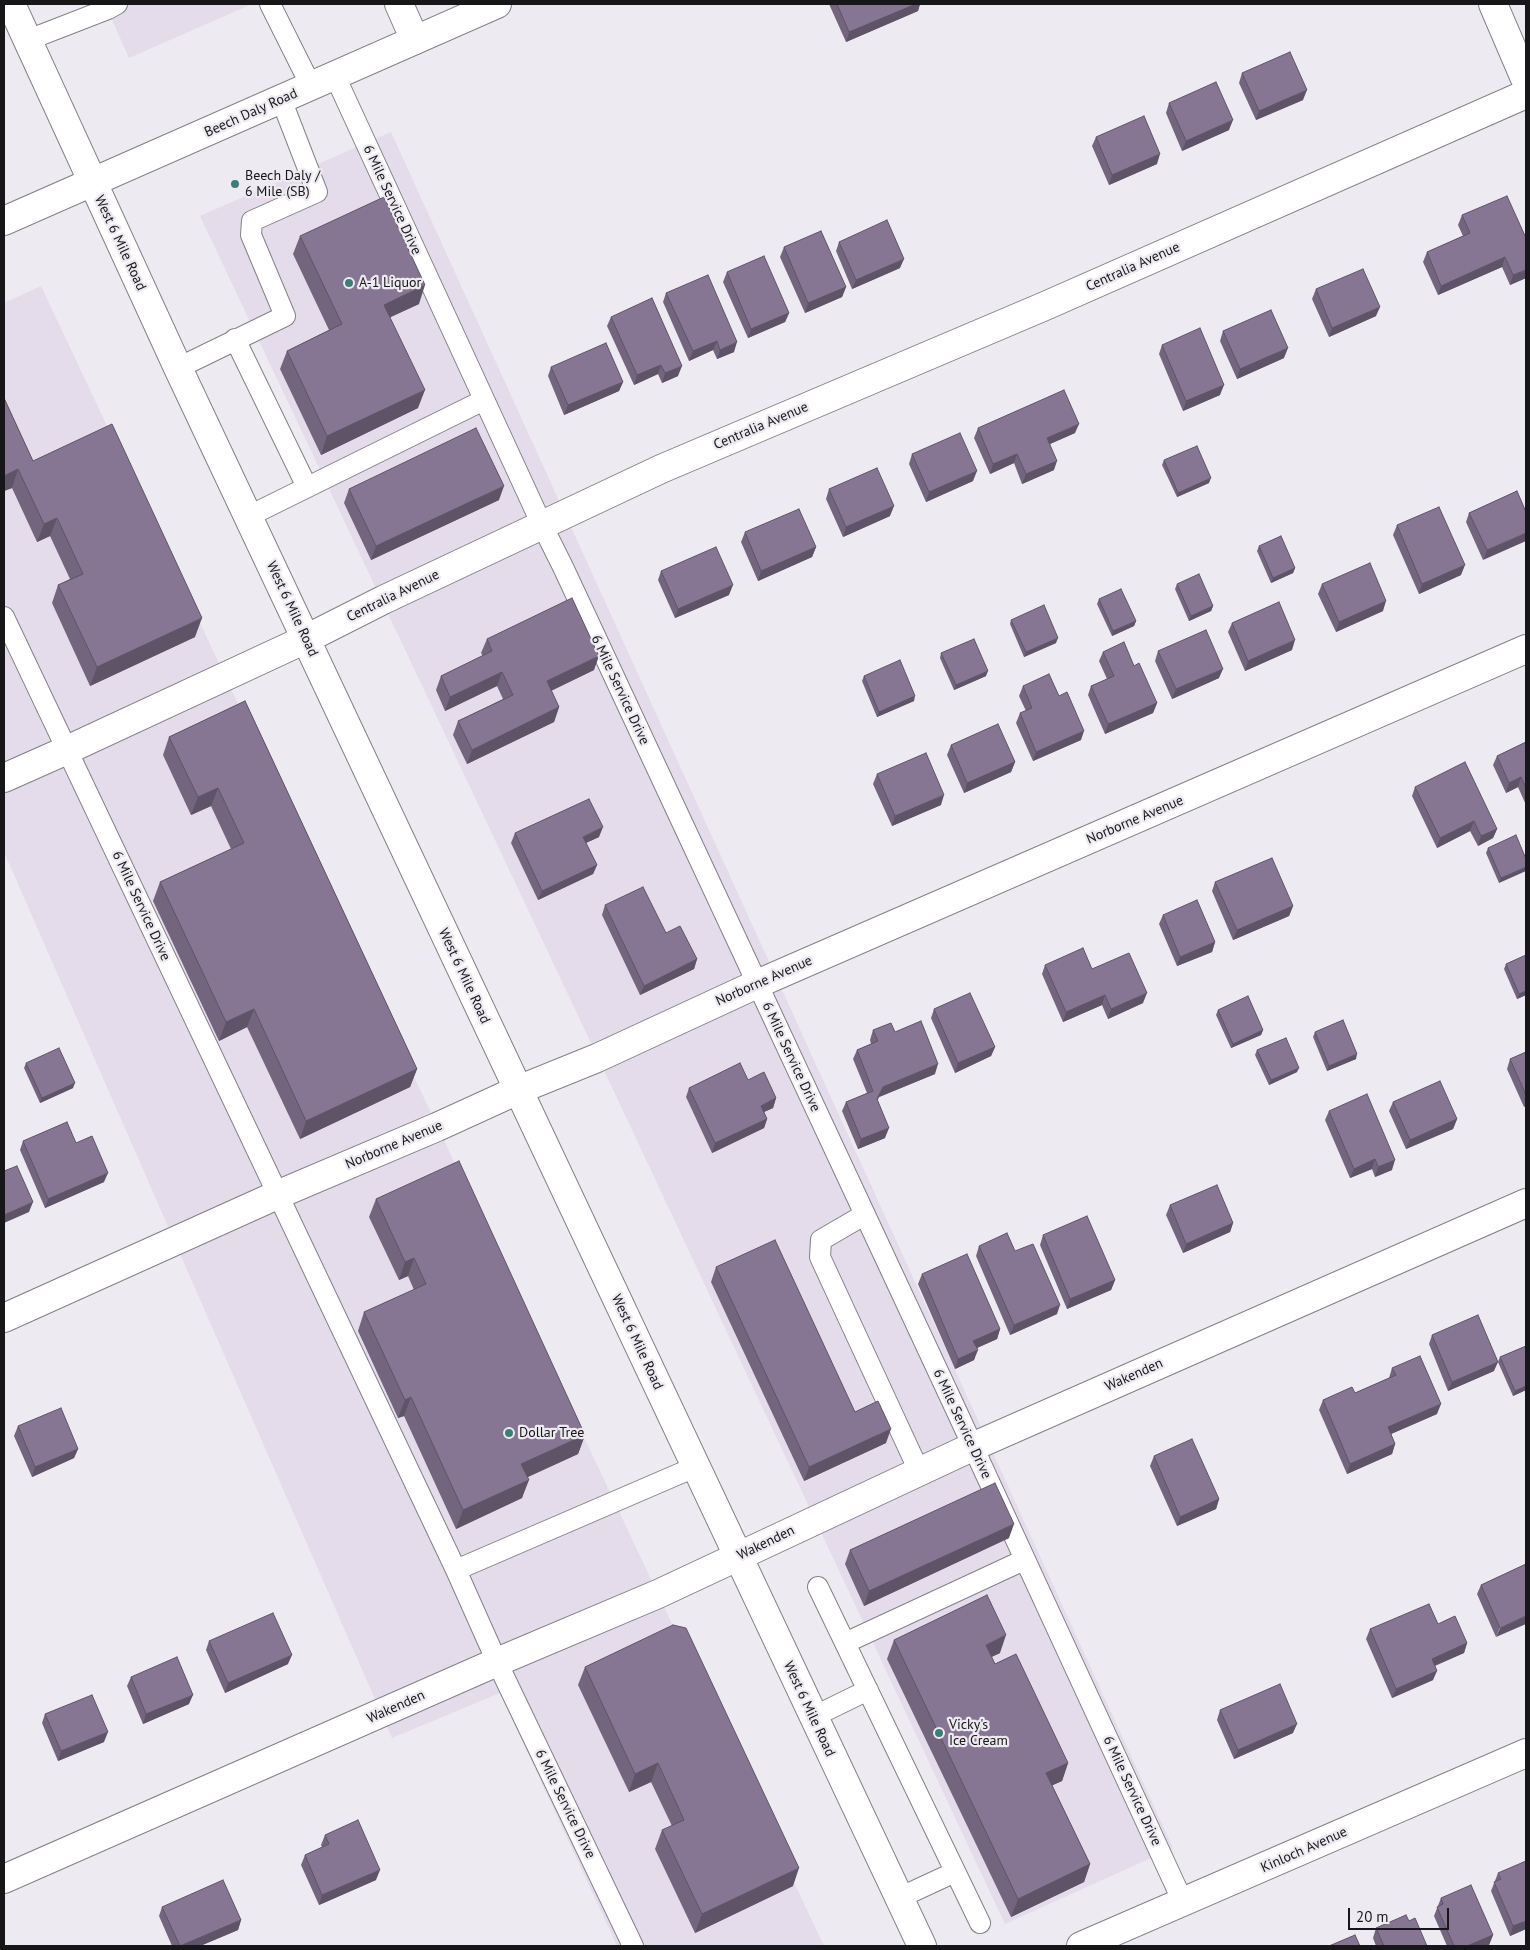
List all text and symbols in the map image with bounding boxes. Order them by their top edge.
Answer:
street label: Beech Daly Road [202,85,300,141]
street label: 6 Mile Service Drive [359,142,425,258]
place label: Beech Daly / 6 Mile (SB) [245,168,320,200]
marker: Beech Daly / 6 Mile (SB) [229,178,241,190]
street label: West 6 Mile Road [91,193,149,293]
street label: Centralia Avenue [1083,239,1183,295]
place label: A-1 Liquor [359,275,421,291]
marker: A-1 Liquor [343,277,355,289]
street label: Centralia Avenue [711,399,811,453]
street label: West 6 Mile Road [263,559,321,659]
street label: Centralia Avenue [344,566,442,626]
street label: 6 Mile Service Drive [587,632,653,748]
street label: Norborne Avenue [1084,792,1186,848]
street label: 6 Mile Service Drive [108,848,174,964]
street label: West 6 Mile Road [435,926,493,1026]
street label: Norborne Avenue [713,952,815,1010]
street label: 6 Mile Service Drive [758,999,824,1115]
street label: Norborne Avenue [343,1117,445,1173]
street label: West 6 Mile Road [608,1292,666,1392]
street label: Wakenden [1102,1355,1166,1395]
street label: 6 Mile Service Drive [929,1366,995,1482]
place label: Dollar Tree [519,1425,584,1441]
marker: Dollar Tree [503,1427,515,1439]
street label: Wakenden [735,1522,797,1564]
street label: West 6 Mile Road [780,1659,838,1759]
street label: Wakenden [364,1687,428,1727]
place label: Vicky's Ice Cream [949,1717,1008,1750]
marker: Vicky's Ice Cream [933,1727,945,1739]
street label: 6 Mile Service Drive [1099,1733,1165,1849]
street label: 6 Mile Service Drive [531,1747,599,1861]
street label: Kinloch Avenue [1258,1823,1350,1877]
scale bar [1350,1898,1451,1930]
text: 20 m [1356,1907,1389,1926]

